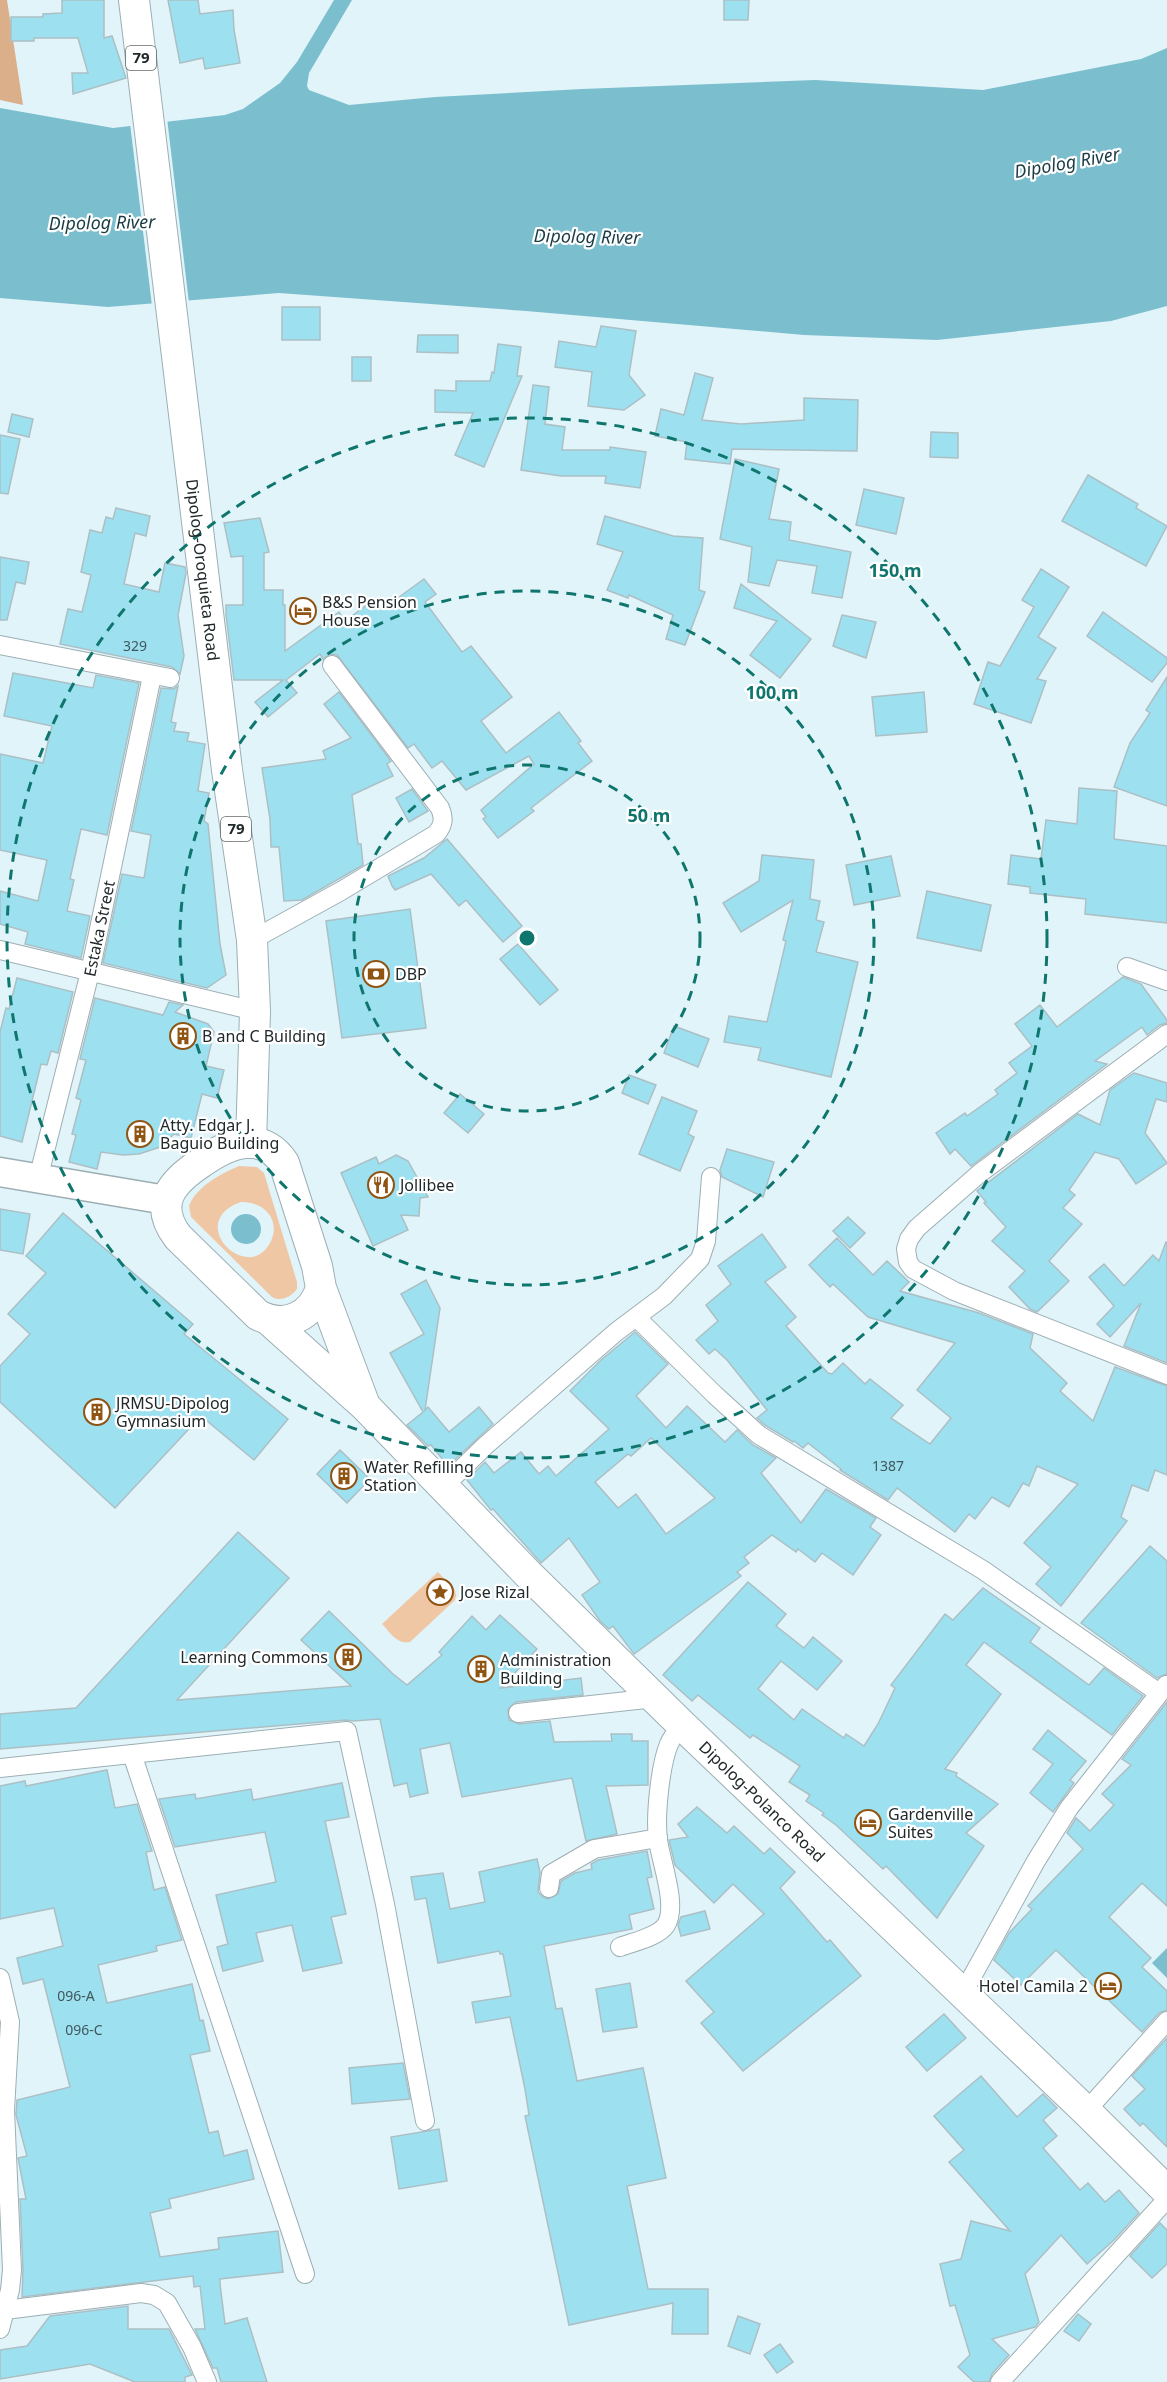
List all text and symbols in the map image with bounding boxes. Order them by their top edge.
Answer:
road number: 79 [126,46,156,70]
water label: Dipolog River [1012,141,1122,183]
water label: Dipolog River [48,209,156,235]
water label: Dipolog River [534,223,641,249]
street label: Dipolog-Oroquieta Road [181,478,225,662]
text: 150 m [868,558,922,582]
place label: B&S Pension House [322,591,417,631]
hotel icon: B&S Pension House [288,596,318,626]
house number: 329 [123,636,147,655]
text: 100 m [745,680,799,704]
text: 50 m [628,803,670,827]
road number: 79 [221,817,251,841]
street label: Estaka Street [78,878,120,978]
centre of rings [517,928,537,948]
bank icon: DBP [361,959,391,989]
place label: DBP [395,963,427,985]
building icon: B and C Building [168,1021,198,1051]
place label: B and C Building [202,1025,326,1047]
place label: Atty. Edgar J. Baguio Building [160,1114,279,1154]
building icon: Atty. Edgar J. Baguio Building [125,1119,155,1149]
restaurant icon: Jollibee [366,1170,396,1200]
place label: Jollibee [398,1174,454,1196]
place label: JRMSU-Dipolog Gymnasium [114,1392,229,1432]
building icon: JRMSU-Dipolog Gymnasium [82,1397,112,1427]
place label: Water Refilling Station [364,1456,474,1496]
house number: 1387 [872,1456,904,1475]
building icon: Water Refilling Station [329,1461,359,1491]
place icon: Jose Rizal [425,1577,455,1607]
place label: Jose Rizal [458,1581,530,1603]
building icon: Learning Commons [333,1642,363,1672]
place label: Learning Commons [180,1646,328,1668]
place label: Administration Building [500,1649,611,1689]
building icon: Administration Building [466,1654,496,1684]
street label: Dipolog-Polanco Road [694,1736,830,1867]
place label: Gardenville Suites [888,1803,973,1843]
hotel icon: Gardenville Suites [853,1808,883,1838]
hotel icon: Hotel Camila 2 [1093,1971,1123,2001]
place label: Hotel Camila 2 [979,1975,1088,1997]
house number: 096-A [57,1986,95,2005]
house number: 096-C [65,2020,103,2039]

